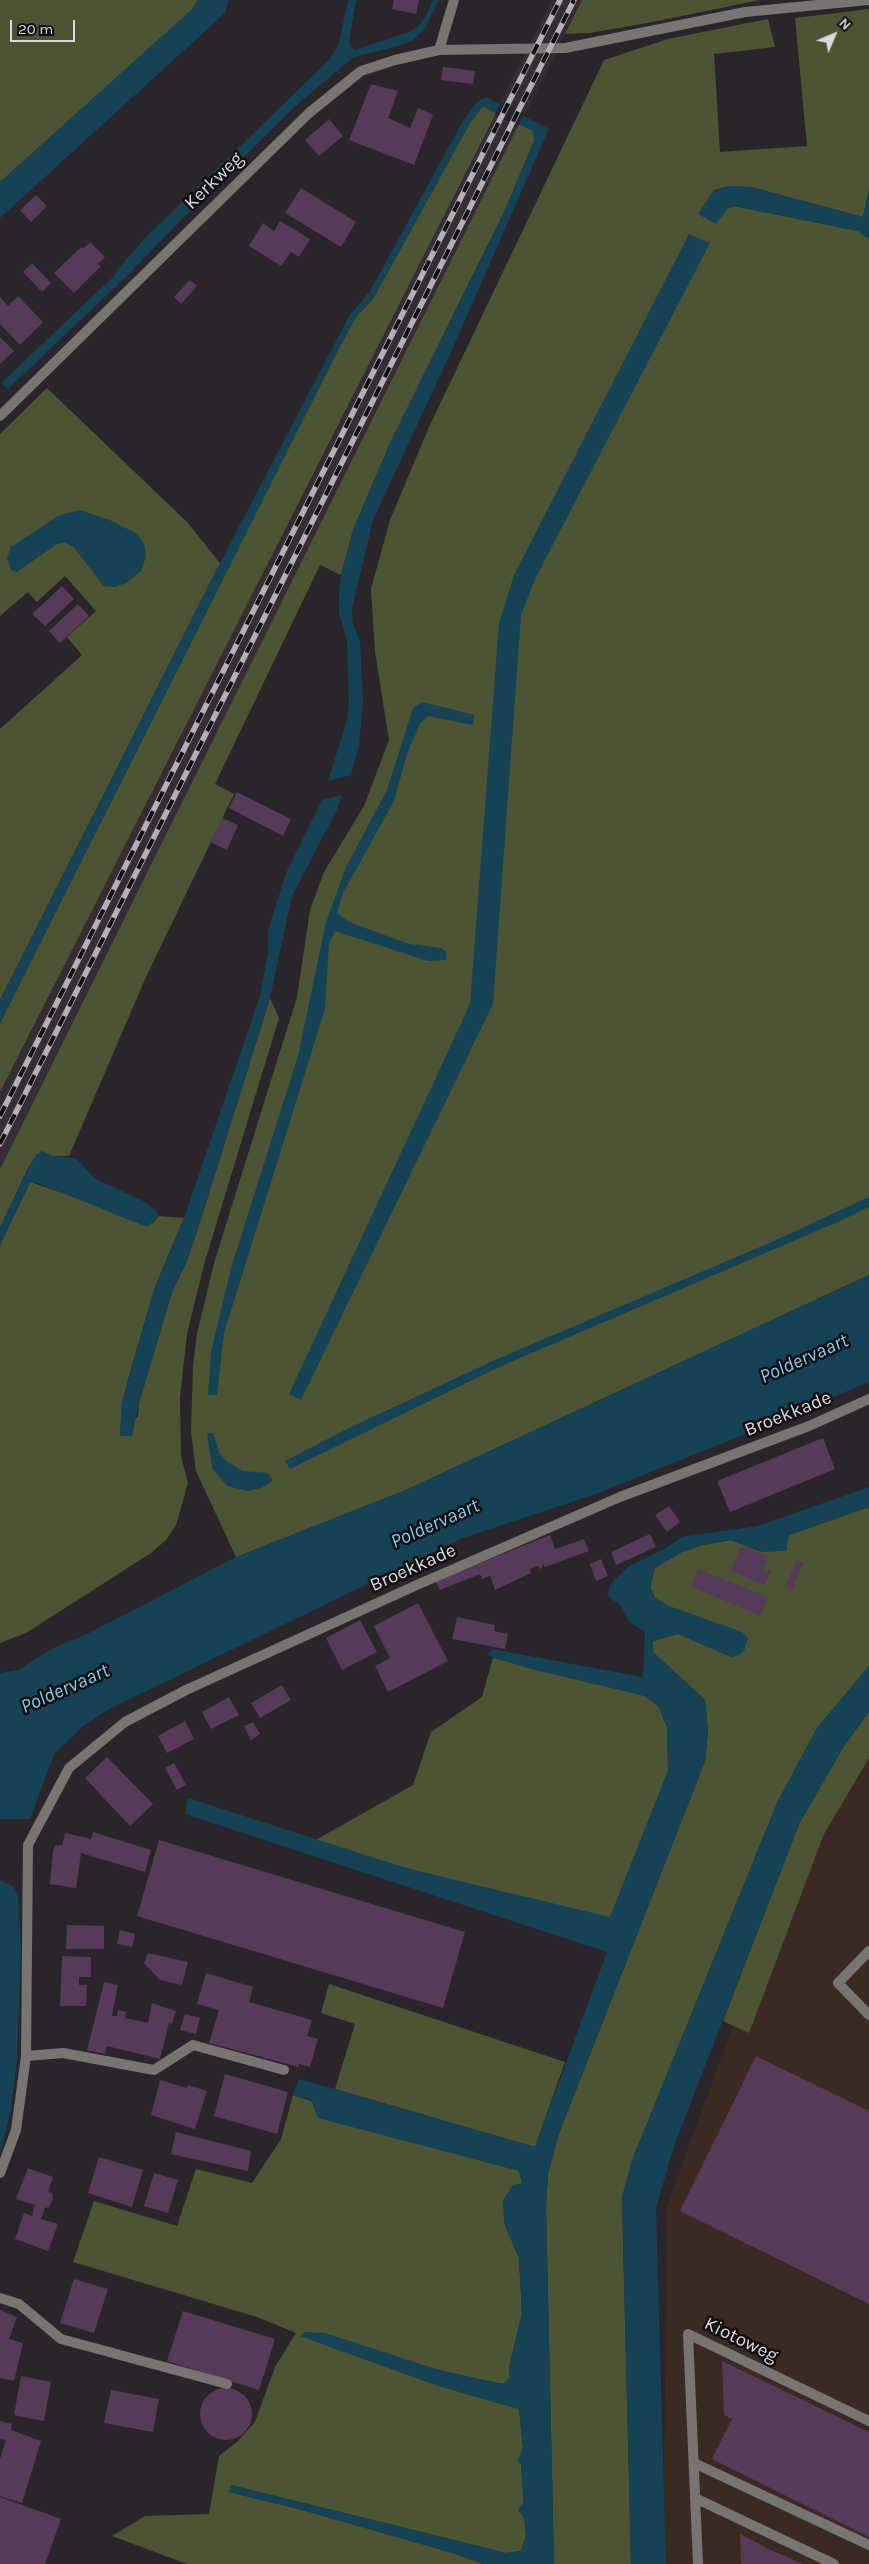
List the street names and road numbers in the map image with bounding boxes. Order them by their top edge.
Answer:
street label: Kerkweg [180,147,248,215]
street label: Broekkade [741,1386,835,1442]
street label: Broekkade [366,1539,460,1597]
street label: Kiotoweg [700,2312,782,2368]

